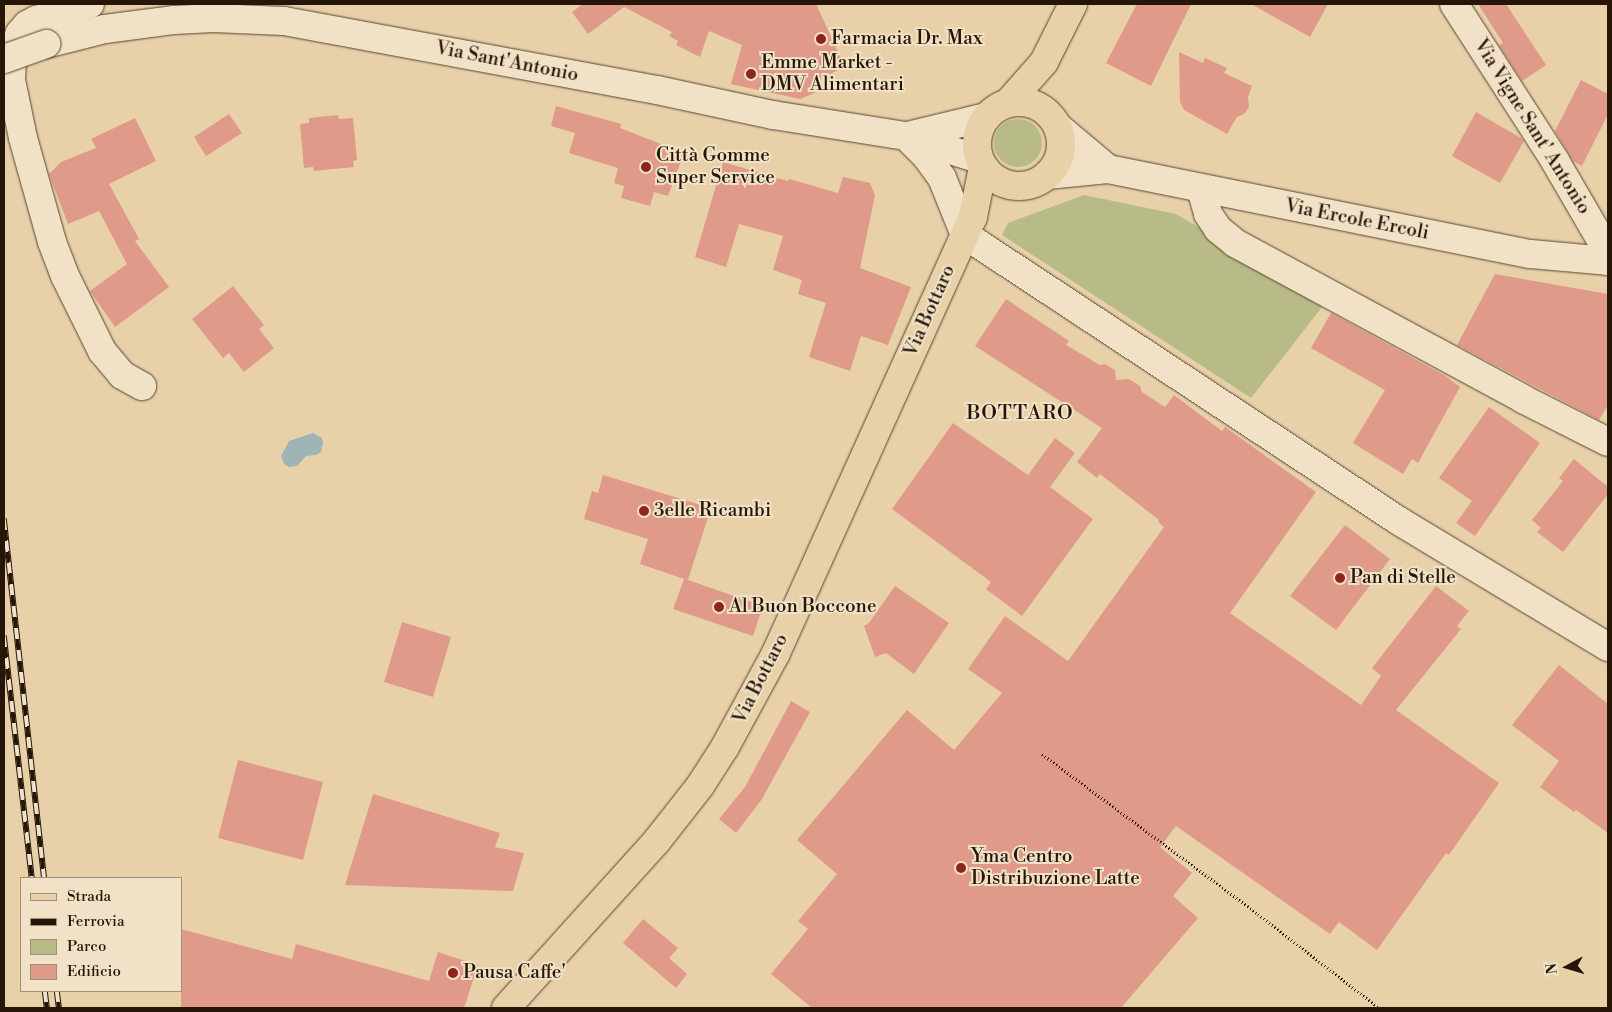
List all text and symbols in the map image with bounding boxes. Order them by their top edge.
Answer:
place label: Farmacia Dr. Max [831,28,983,50]
marker: Farmacia Dr. Max [815,33,827,45]
street label: Via Vigne Sant' Antonio [1469,35,1595,219]
street label: Via Sant'Antonio [434,37,580,87]
place label: Emme Market - DMV Alimentari [761,52,904,96]
marker: Emme Market - DMV Alimentari [745,68,757,80]
place label: Città Gomme Super Service [656,145,775,189]
marker: Città Gomme Super Service [640,161,652,173]
street label: Via Ercole Ercoli [1283,195,1431,245]
street label: Via Bottaro [900,262,960,360]
district label: BOTTARO [966,401,1074,425]
place label: 3elle Ricambi [654,500,771,522]
marker: 3elle Ricambi [638,505,650,517]
place label: Pan di Stelle [1350,567,1456,589]
marker: Pan di Stelle [1334,572,1346,584]
place label: Al Buon Boccone [729,596,876,618]
marker: Al Buon Boccone [713,601,725,613]
street label: Via Bottaro [729,630,793,728]
place label: Yma Centro Distribuzione Latte [971,846,1140,890]
marker: Yma Centro Distribuzione Latte [955,862,967,874]
legend [20,877,182,992]
text: Strada [67,887,111,906]
text: Ferrovia [67,912,125,931]
text: Parco [67,937,106,956]
north arrow [1542,942,1592,992]
text: Edificio [67,962,121,981]
place label: Pausa Caffe' [463,962,566,984]
text: N [1543,962,1562,975]
marker: Pausa Caffe' [447,967,459,979]

